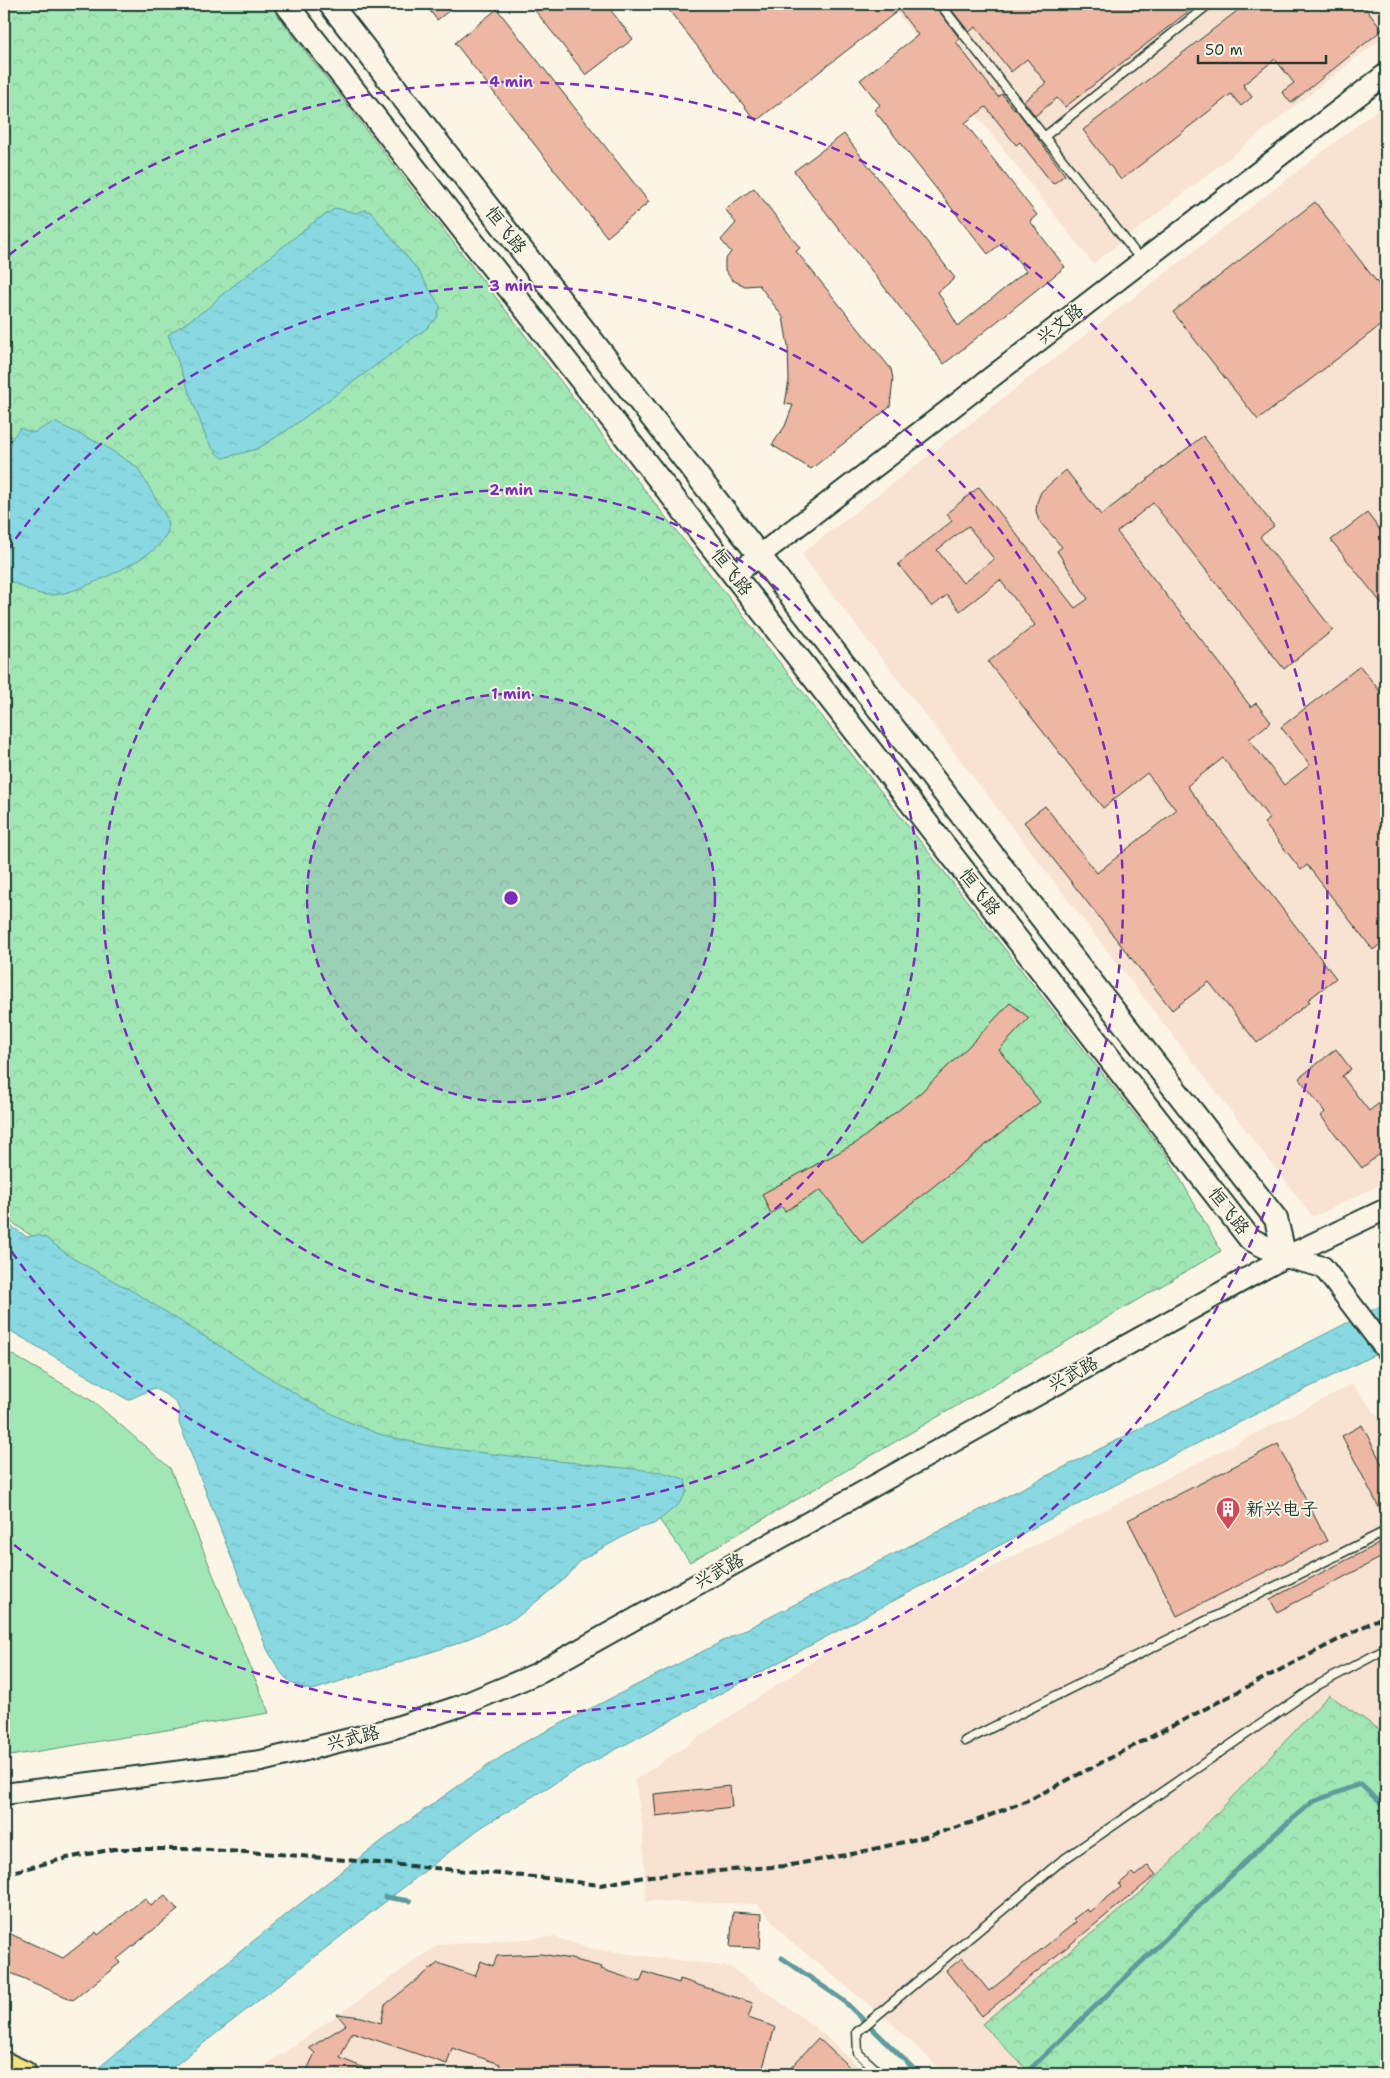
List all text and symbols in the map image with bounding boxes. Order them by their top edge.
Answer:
scale bar [1198,32,1325,64]
text: 50 m [1205,40,1243,60]
text: 4 min [489,72,533,92]
street label: 恒飞路 [480,201,532,259]
text: 3 min [489,276,533,296]
street label: 兴文路 [1031,298,1089,350]
text: 2 min [489,480,533,500]
street label: 恒飞路 [706,543,758,601]
text: 1 min [491,684,531,704]
street label: 恒飞路 [954,863,1006,921]
centre of rings [502,889,520,907]
street label: 恒飞路 [1203,1182,1255,1240]
street label: 兴武路 [1044,1350,1102,1398]
building icon: 新兴电子 [1215,1496,1241,1530]
place label: 新兴电子 [1246,1497,1318,1521]
street label: 兴武路 [690,1547,748,1595]
street label: 兴武路 [324,1720,382,1756]

